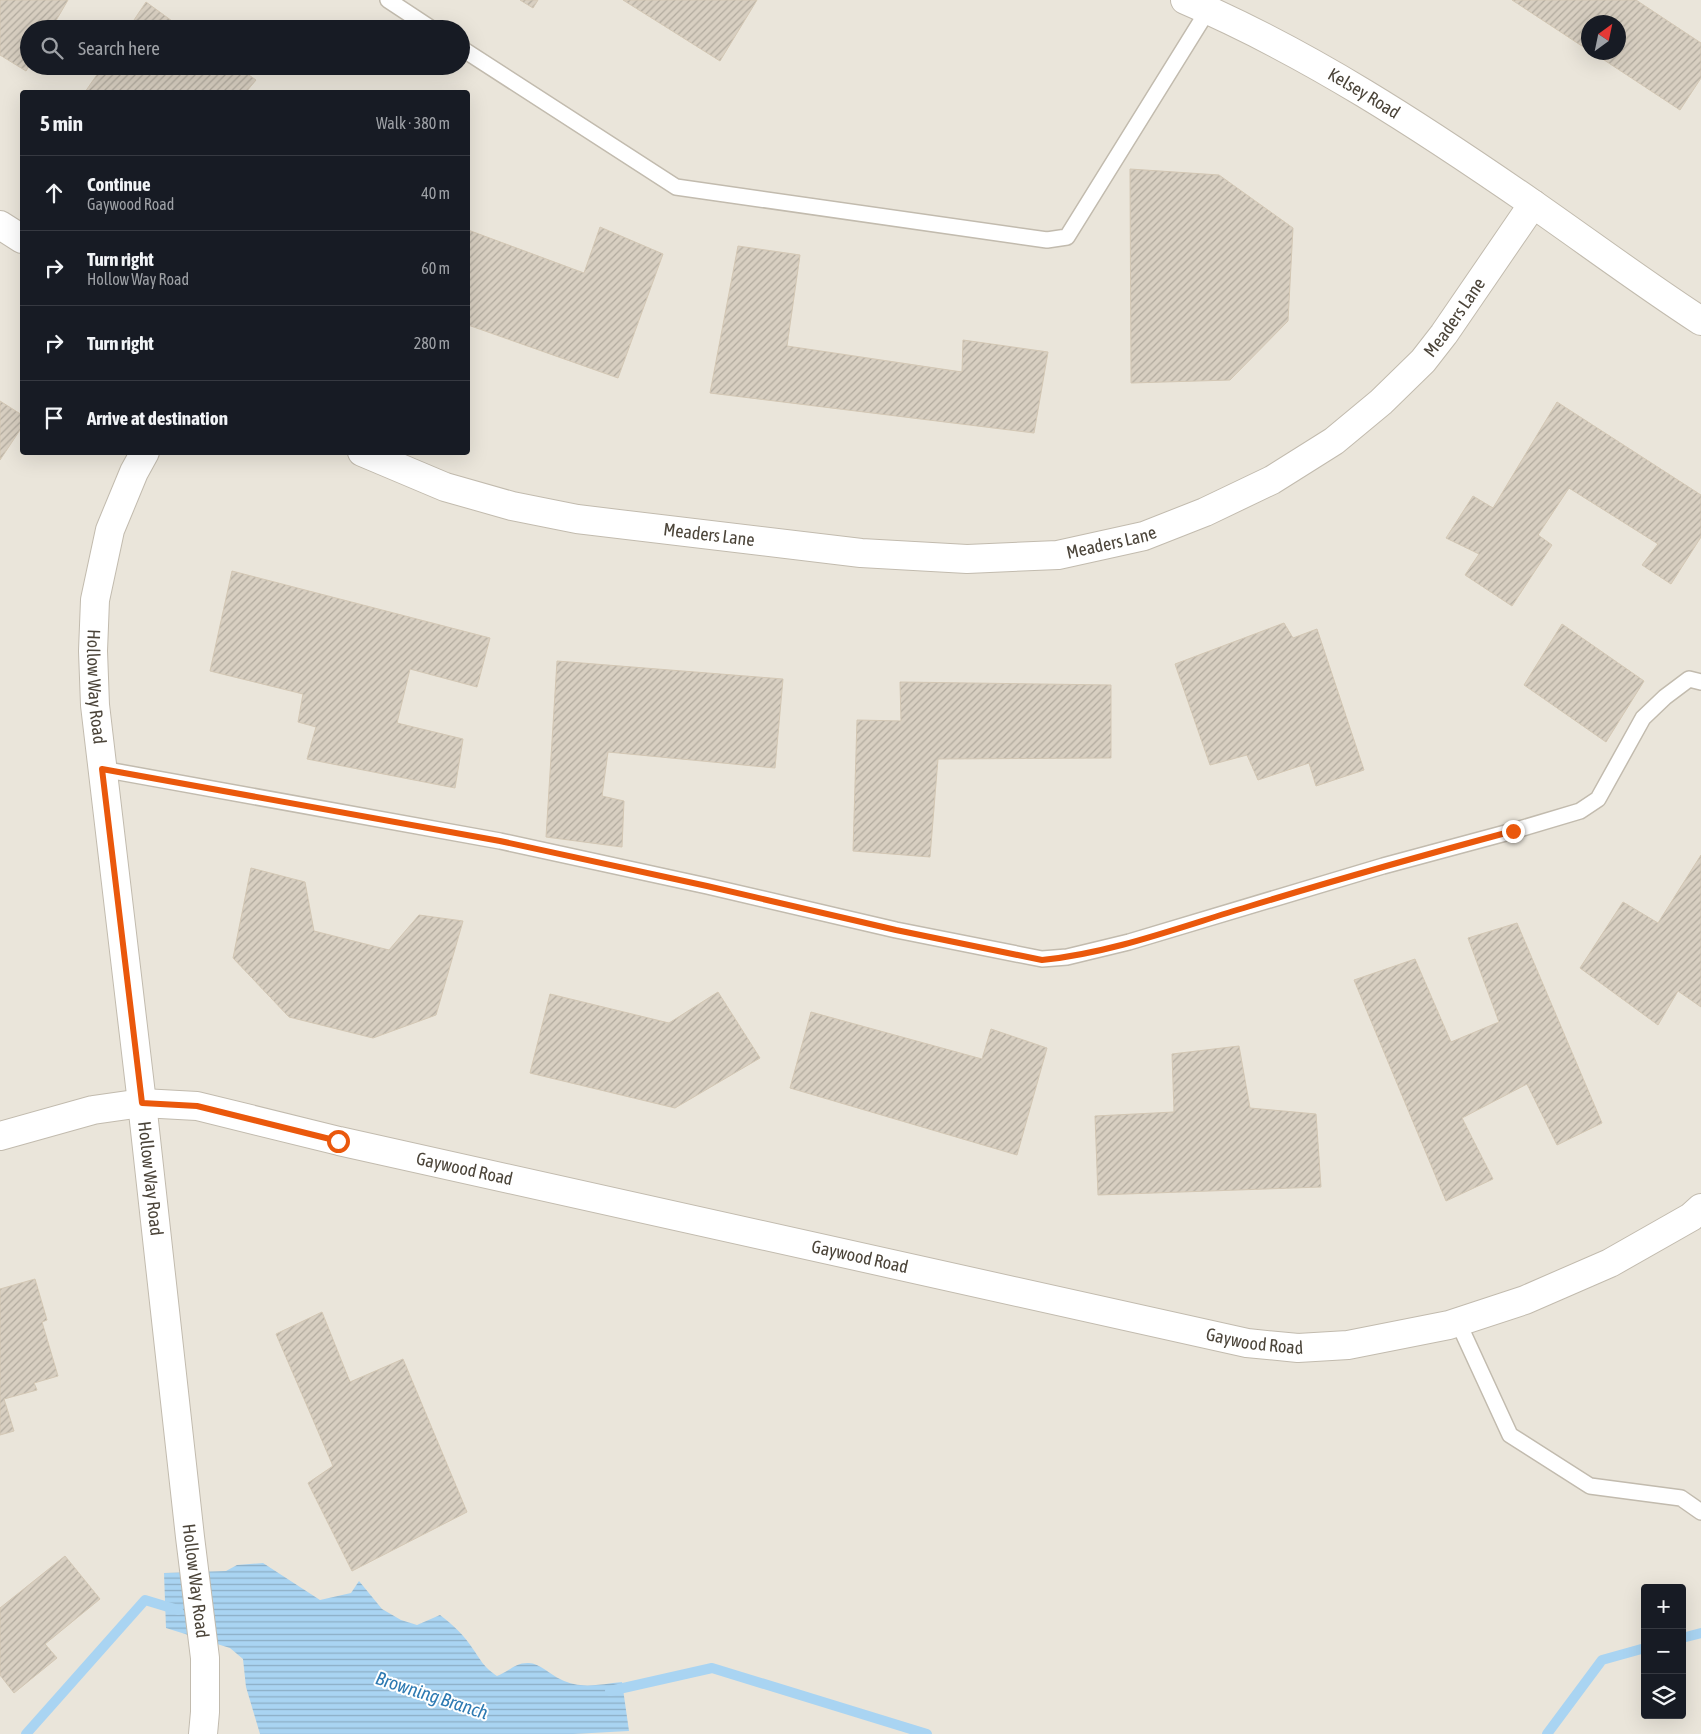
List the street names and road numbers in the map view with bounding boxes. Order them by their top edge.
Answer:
street label: Kelsey Road [1325,63,1404,123]
street label: Meaders Lane [1419,274,1489,361]
street label: Meaders Lane [662,518,756,550]
street label: Meaders Lane [1064,521,1159,563]
street label: Hollow Way Road [83,629,111,745]
street label: Hollow Way Road [134,1120,168,1237]
street label: Gaywood Road [414,1148,515,1189]
street label: Gaywood Road [810,1235,910,1277]
street label: Gaywood Road [1204,1323,1304,1358]
street label: Hollow Way Road [179,1523,213,1639]

